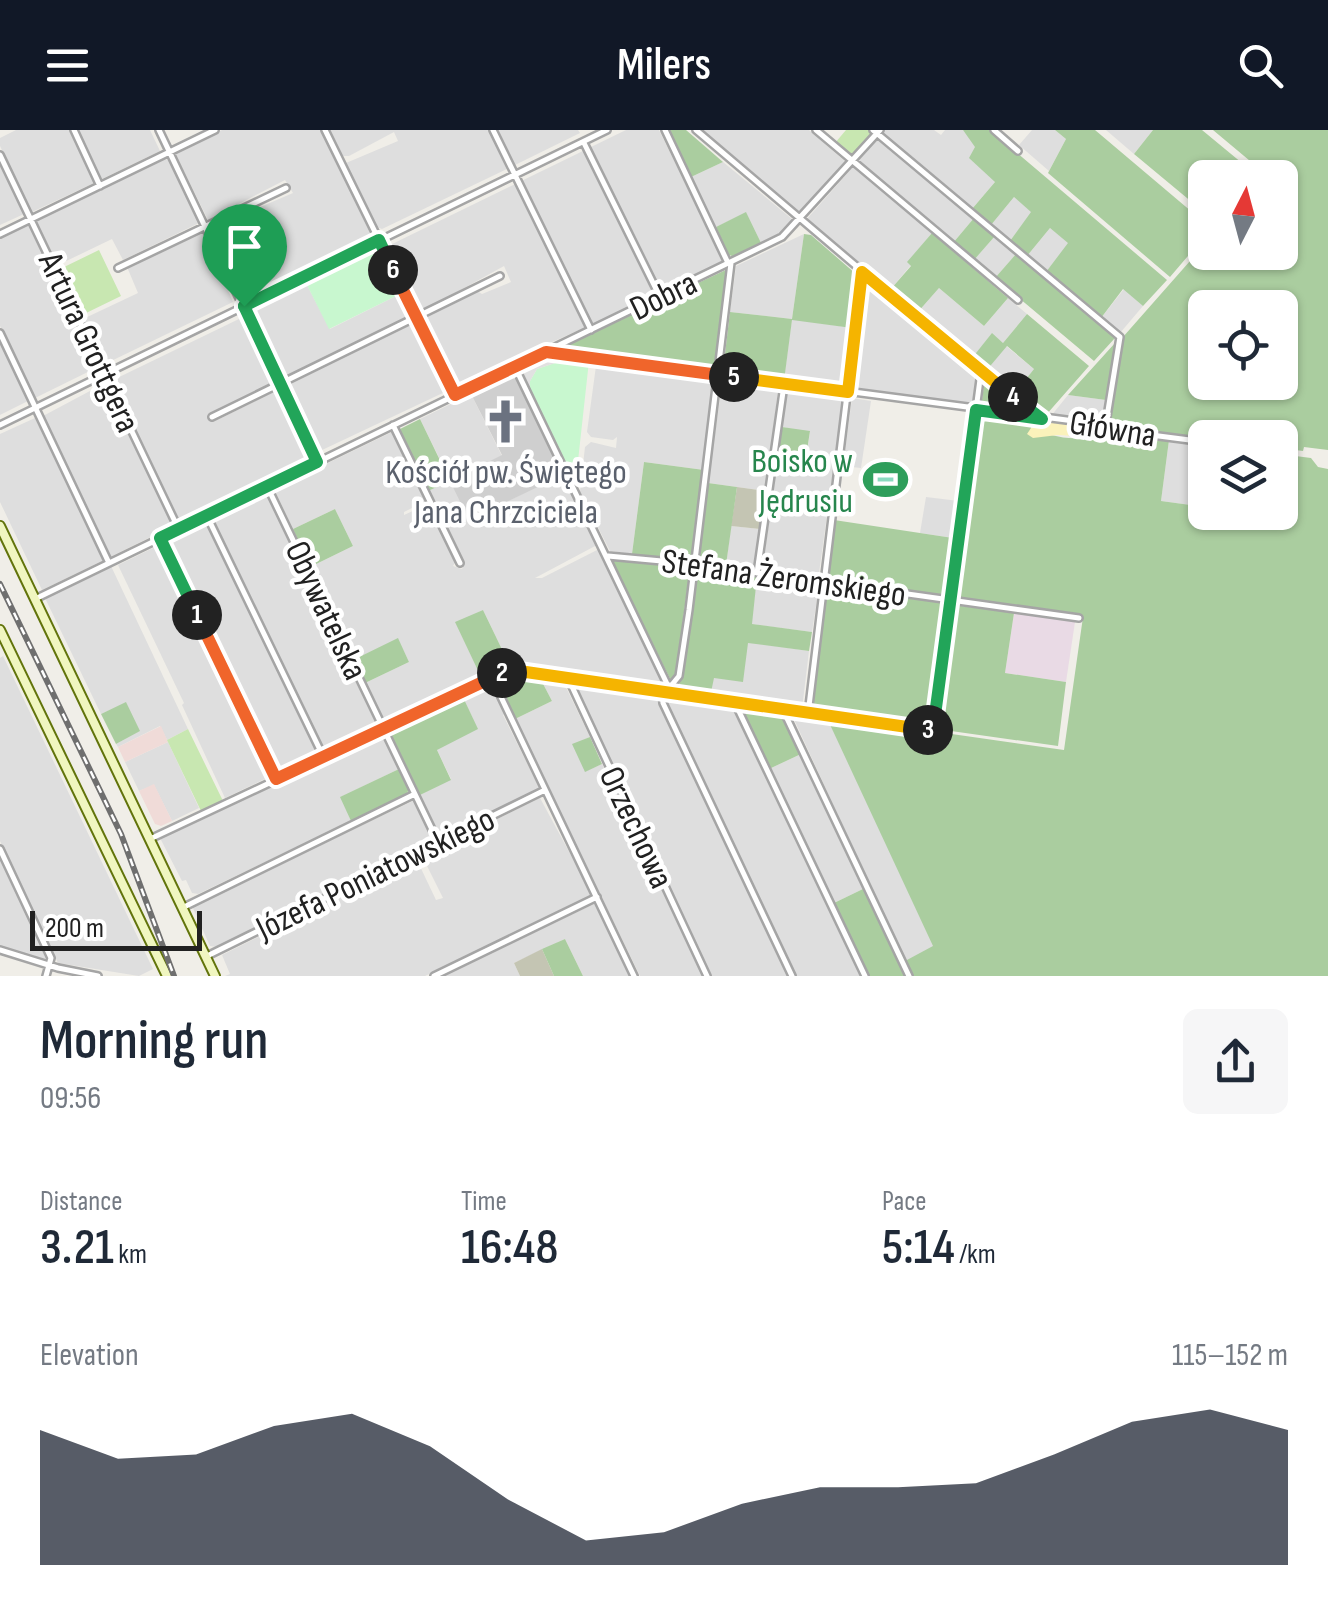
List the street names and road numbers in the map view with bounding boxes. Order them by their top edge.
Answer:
street label: Artura Grottgera [28,245,149,439]
street label: Dobra [623,262,704,331]
street label: Główna [1067,401,1159,457]
street label: Obywatelska [275,534,376,687]
street label: Stefana Żeromskiego [659,540,909,617]
street label: Orzechowa [589,760,682,895]
street label: Józefa Poniatowskiego [249,798,502,951]

